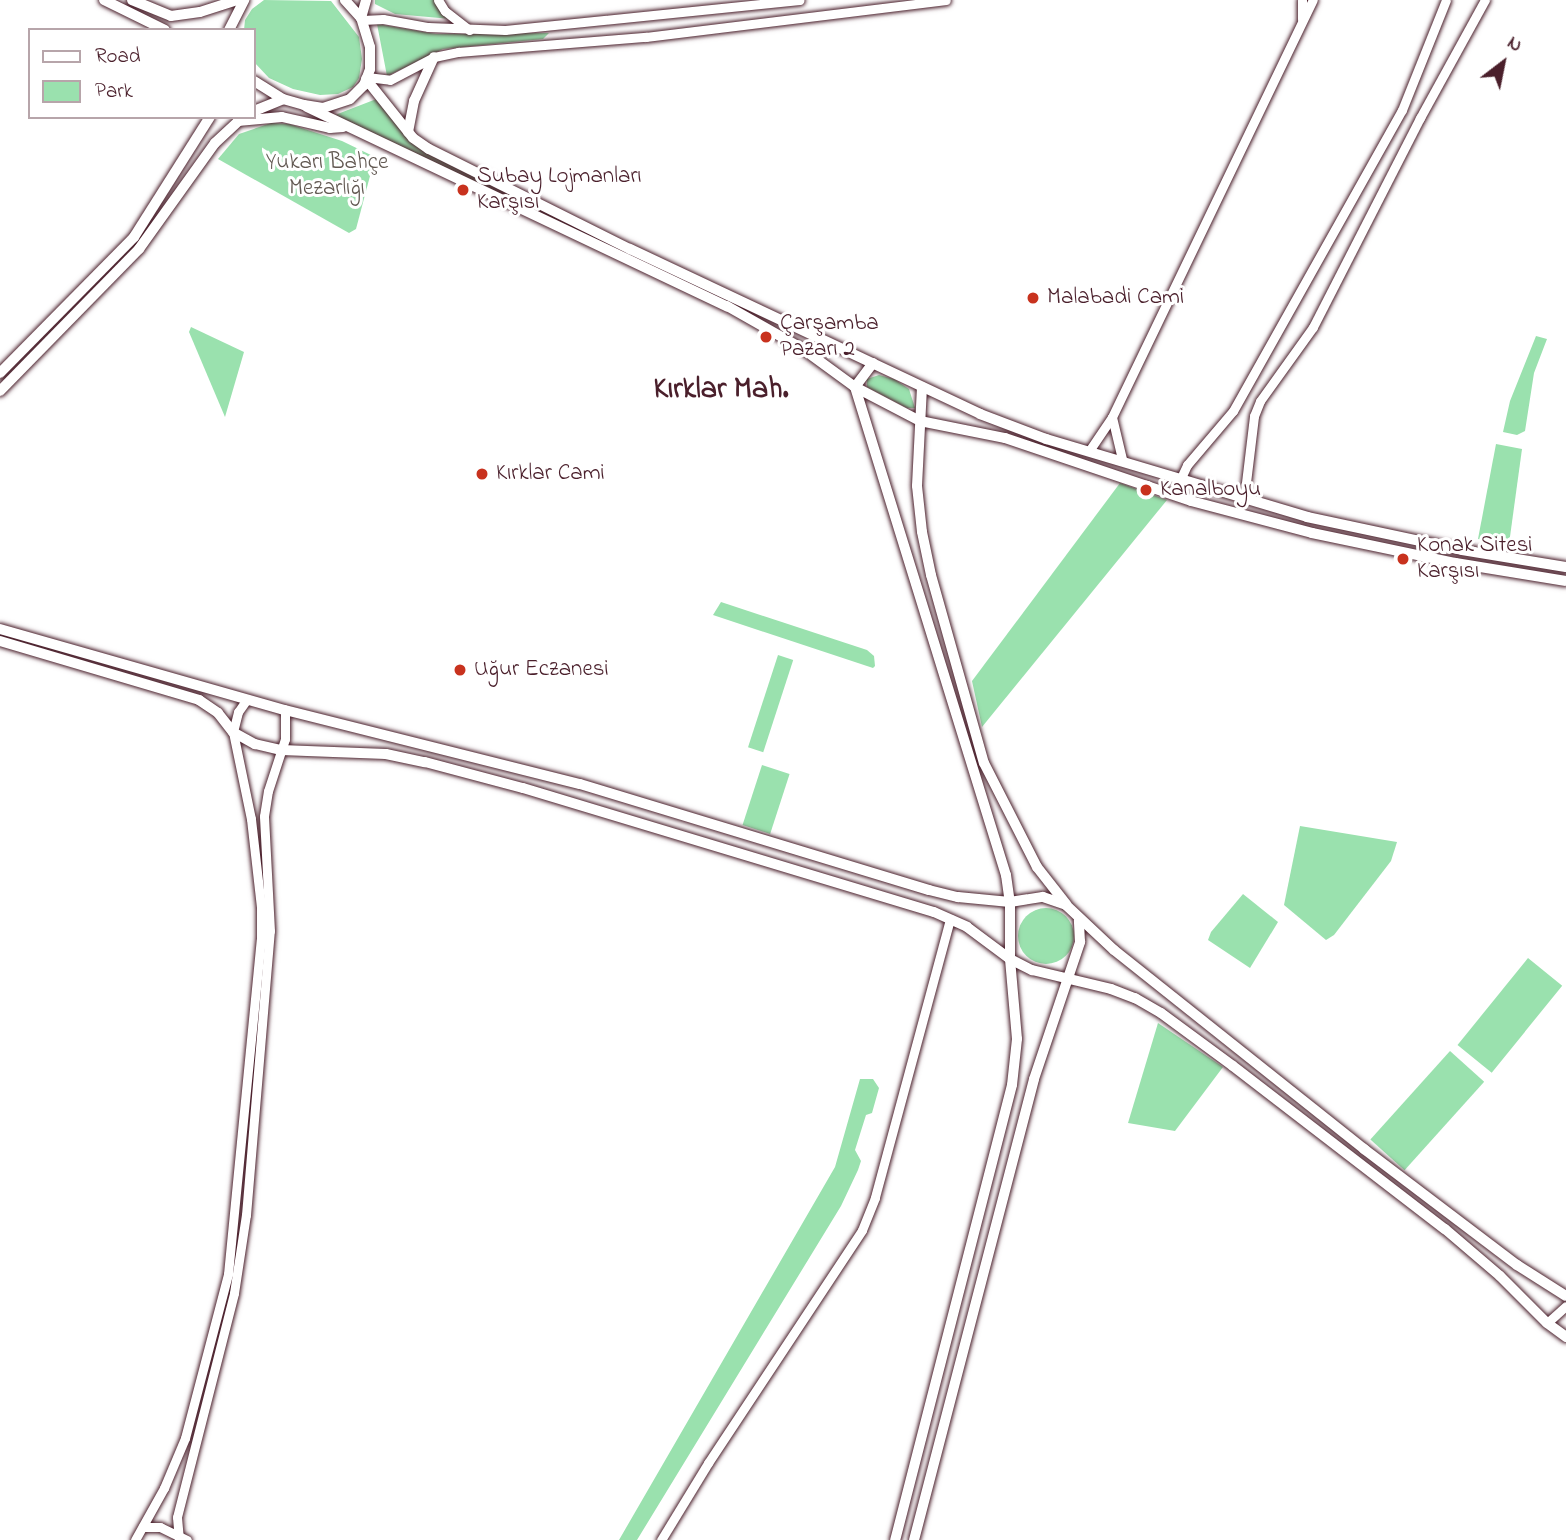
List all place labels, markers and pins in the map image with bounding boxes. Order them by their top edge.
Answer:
place label: Subay Lojmanları Karşısı [477,163,642,217]
marker: Subay Lojmanları Karşısı [455,182,471,198]
place label: Malabadi Cami [1047,284,1184,312]
marker: Malabadi Cami [1025,290,1041,306]
place label: Çarşamba Pazarı 2 [780,310,879,364]
marker: Çarşamba Pazarı 2 [758,329,774,345]
place label: Kırklar Cami [496,460,605,488]
marker: Kırklar Cami [474,466,490,482]
place label: Kanalboyu [1160,476,1261,504]
marker: Kanalboyu [1138,482,1154,498]
place label: Konak Sitesi Karşısı [1417,532,1532,586]
marker: Konak Sitesi Karşısı [1395,551,1411,567]
place label: Uğur Eczanesi [474,656,609,684]
marker: Uğur Eczanesi [452,662,468,678]

